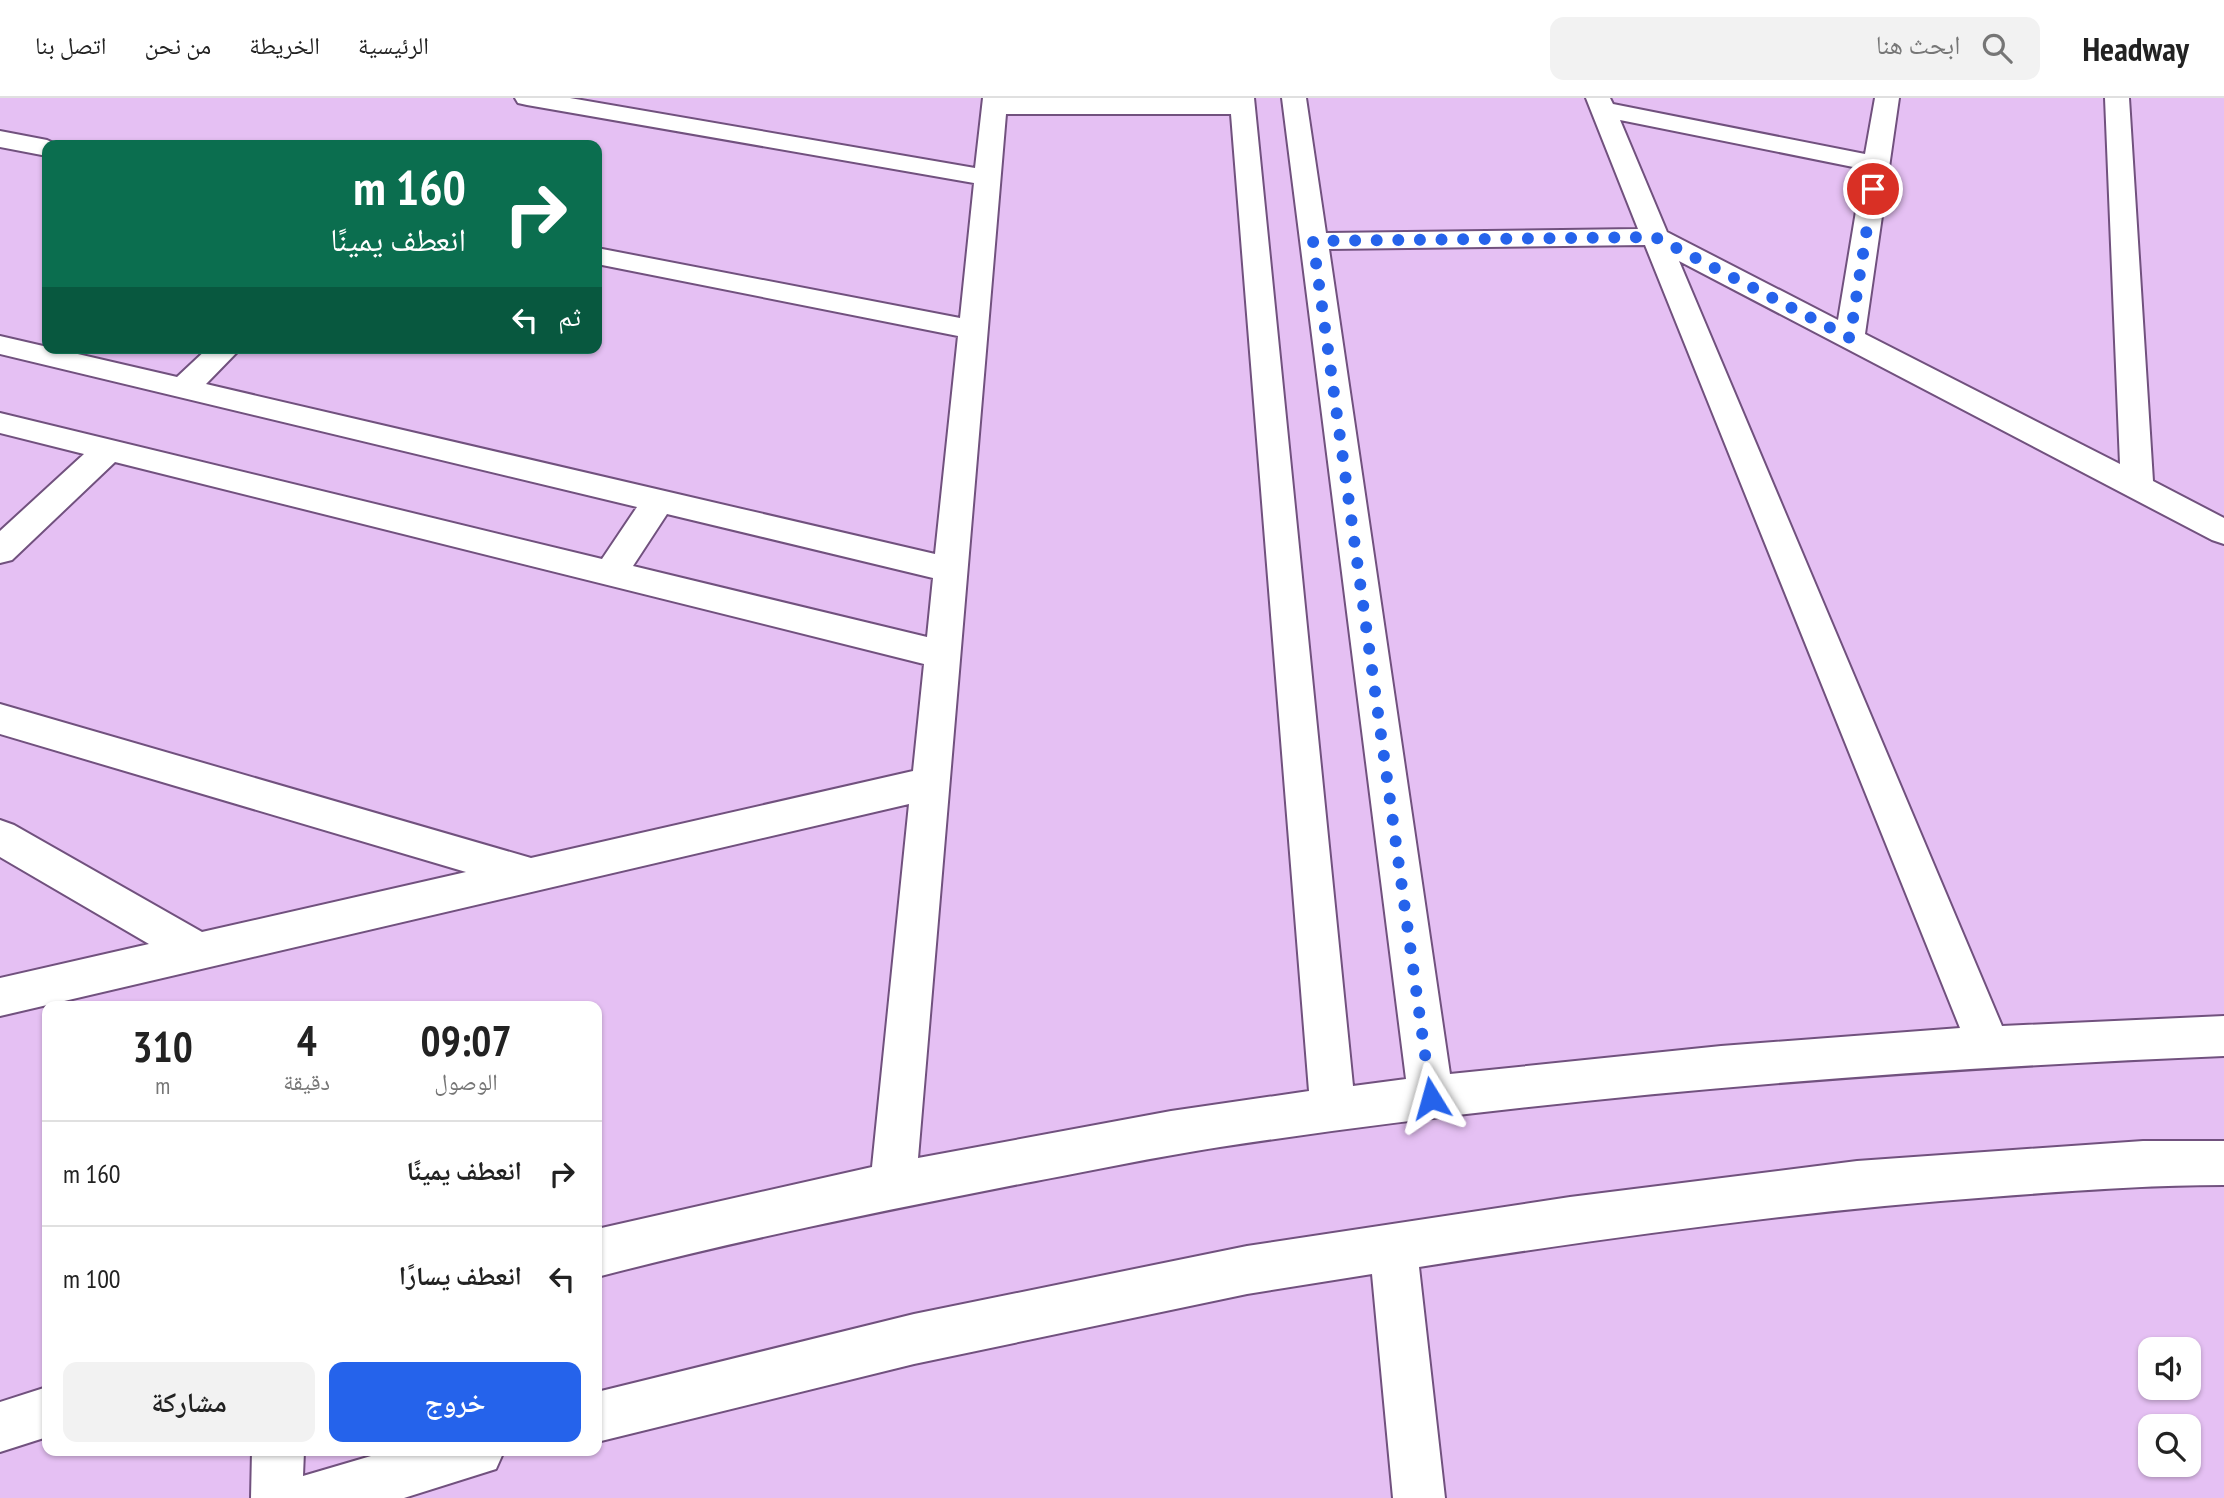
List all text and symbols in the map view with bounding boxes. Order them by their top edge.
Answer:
search box [1550,17,2040,80]
text: Headway [2082,27,2189,70]
text: ابحث هنا [1876,28,1960,61]
icon: search [1978,29,2016,67]
text: اتصل بنا [35,30,107,61]
text: من نحن [145,30,211,61]
text: الخريطة [249,30,320,61]
text: الرئيسية [358,30,429,61]
text: 160 m [353,155,466,219]
pin [1843,159,1903,219]
icon: right [490,168,581,259]
icon: arrive [1854,170,1892,208]
text: انعطف يمينًا [330,218,466,260]
text: ثم [558,300,581,333]
icon: left [506,301,544,339]
text: 4 [297,1013,317,1068]
text: 09:07 [421,1013,511,1068]
text: 310 [133,1019,193,1074]
position arrow [1394,1061,1468,1135]
text: دقيقة [283,1067,330,1096]
text: الوصول [434,1067,498,1096]
text: m [155,1071,170,1100]
text: انعطف يمينًا [406,1154,522,1187]
icon: right [543,1155,581,1193]
text: 160 m [63,1157,121,1190]
text: انعطف يسارًا [399,1259,522,1292]
icon: left [543,1260,581,1298]
text: 100 m [63,1262,121,1295]
map controls [2138,1337,2201,1477]
button: sound [2138,1337,2201,1400]
button: مشاركة [63,1362,315,1442]
button: خروج [329,1362,581,1442]
button: search [2138,1414,2201,1477]

